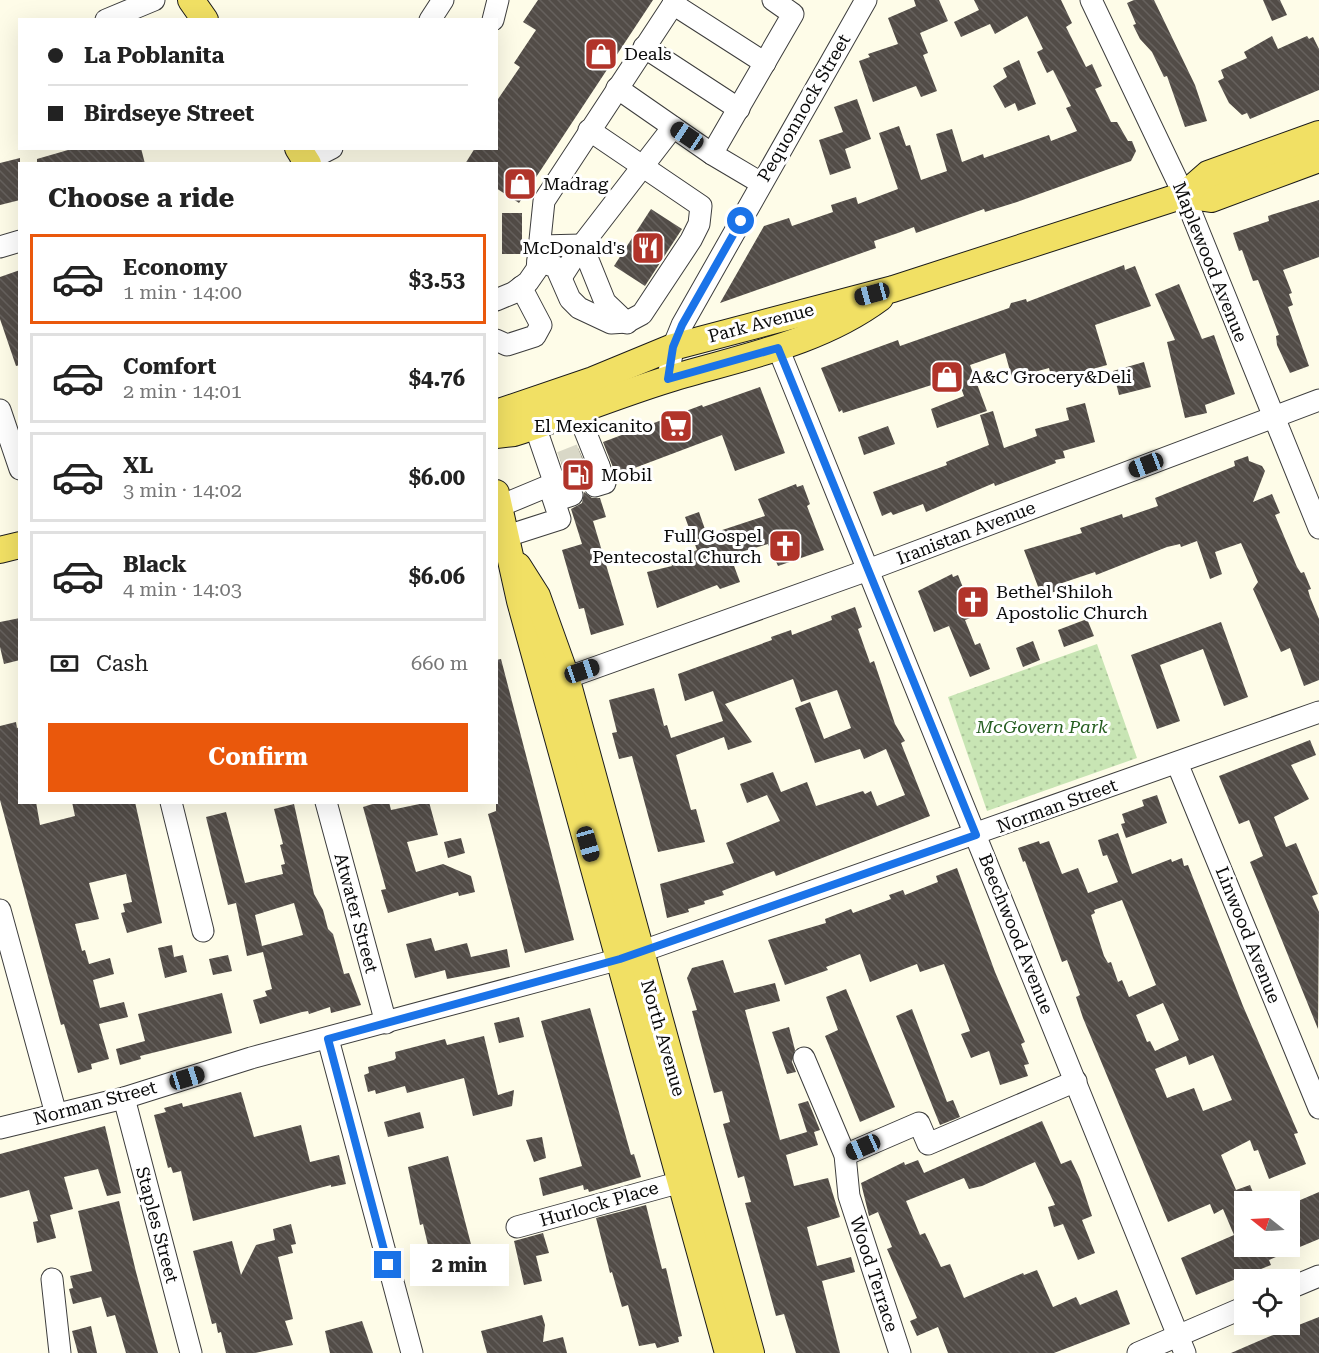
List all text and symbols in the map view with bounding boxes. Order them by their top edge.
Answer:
street label: Pequonnock Street [753,30,855,185]
shop icon: Deals [583,36,619,72]
text: La Poblanita [84,43,224,68]
place label: Deals [624,43,672,64]
text: Birdseye Street [84,101,254,126]
car [667,118,707,154]
shop icon: Madrag [502,166,538,202]
place label: Madrag [543,173,609,194]
street label: Maplewood Avenue [1169,179,1252,345]
text: Choose a ride [48,182,234,214]
route start [727,207,754,234]
restaurant icon: McDonald's [630,230,666,266]
place label: McDonald's [522,237,625,258]
icon: car [51,252,105,306]
text: Economy [123,255,227,280]
text: $3.53 [409,267,465,292]
text: 1 min · 14:00 [123,280,242,304]
car [852,281,892,307]
street label: Park Avenue [706,298,816,347]
icon: car [51,351,105,405]
text: Comfort [123,354,216,379]
shop icon: A&C Grocery&Deli [929,359,965,395]
text: $4.76 [409,366,465,391]
place label: A&C Grocery&Deli [970,366,1132,387]
text: 2 min · 14:01 [123,379,242,403]
supermarket icon: El Mexicanito [658,408,694,444]
place label: El Mexicanito [534,415,653,436]
icon: car [51,450,105,504]
car [1126,450,1166,480]
text: XL [123,453,153,478]
fuel station icon: Mobil [560,457,596,493]
place label: Mobil [601,464,652,485]
text: $6.00 [409,465,465,490]
text: 3 min · 14:02 [123,478,242,502]
street label: Iranistan Avenue [894,496,1038,569]
place label: Full Gospel Pentecostal Church [592,525,762,567]
church icon: Full Gospel Pentecostal Church [767,528,803,564]
icon: car [51,549,105,603]
text: Black [123,552,187,577]
text: $6.06 [409,564,465,589]
text: 4 min · 14:03 [123,577,242,601]
place label: Bethel Shiloh Apostolic Church [996,581,1148,623]
church icon: Bethel Shiloh Apostolic Church [955,584,991,620]
icon: cash [48,647,81,680]
text: Cash [96,651,148,676]
text: 660 m [411,651,468,675]
car [562,657,602,685]
park label: McGovern Park [975,716,1108,737]
button: Confirm [48,723,468,792]
street label: Norman Street [994,774,1120,837]
car [574,824,602,864]
street label: Atwater Street [330,851,383,975]
street label: Beechwood Avenue [975,851,1058,1017]
street label: Linwood Avenue [1211,863,1286,1006]
street label: North Avenue [637,977,690,1099]
car [167,1064,207,1092]
street label: Norman Street [31,1076,159,1129]
car [843,1131,883,1163]
street label: Staples Street [132,1164,183,1286]
street label: Hurlock Place [537,1176,661,1231]
north arrow [1234,1191,1300,1257]
map controls [1234,1191,1300,1335]
street label: Wood Terrace [846,1213,903,1335]
callout: 2 min [409,1244,508,1286]
route end [374,1251,401,1278]
text: 2 min [432,1253,487,1277]
button: locate [1234,1269,1300,1335]

